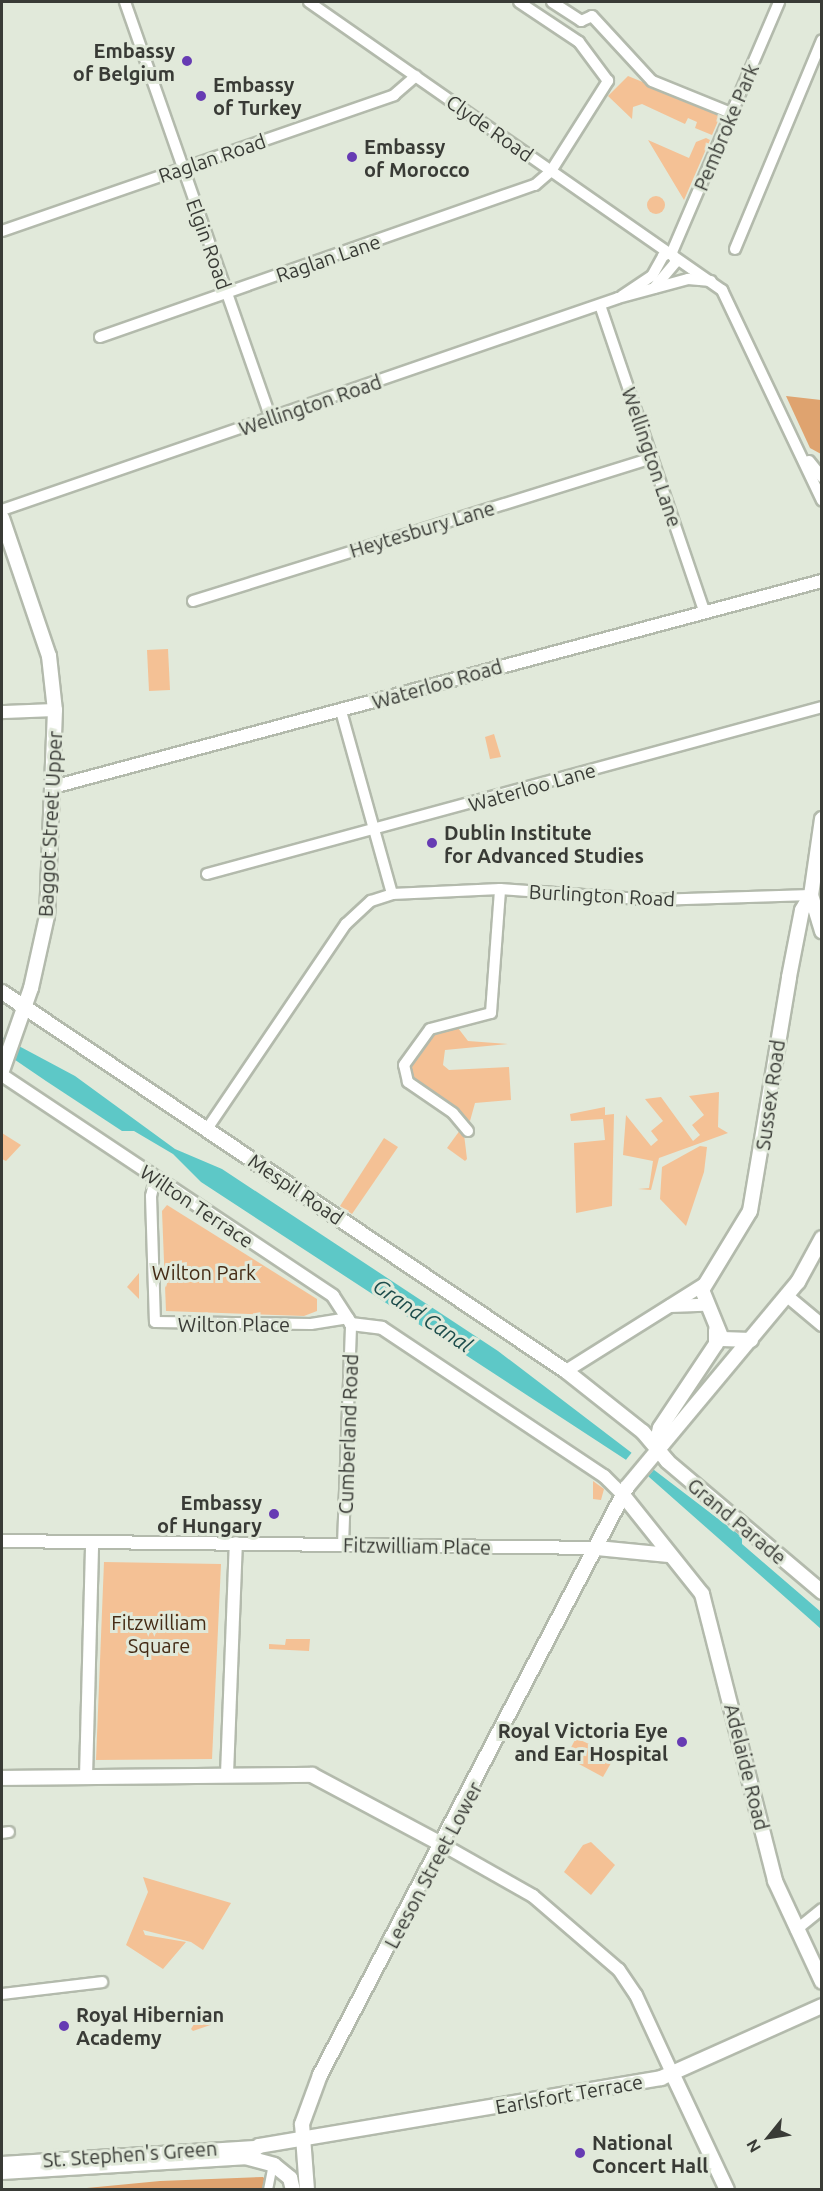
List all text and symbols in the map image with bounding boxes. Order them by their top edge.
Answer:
place label: Embassy of Belgium [73,38,175,85]
marker: Embassy of Belgium [180,54,194,68]
street label: Pembroke Park [688,60,764,194]
place label: Embassy of Turkey [213,72,301,119]
marker: Embassy of Turkey [194,89,208,103]
street label: Clyde Road [442,89,538,167]
street label: Raglan Road [155,128,269,188]
place label: Embassy of Morocco [364,134,470,181]
marker: Embassy of Morocco [345,150,359,164]
street label: Elgin Road [181,195,237,293]
street label: Raglan Lane [273,229,383,287]
street label: Wellington Road [236,369,384,441]
street label: Wellington Lane [617,384,687,530]
street label: Heytesbury Lane [347,496,497,562]
street label: Waterloo Road [369,654,505,714]
street label: Baggot Street Upper [33,730,67,918]
street label: Waterloo Lane [466,757,598,817]
place label: Dublin Institute for Advanced Studies [444,820,644,867]
marker: Dublin Institute for Advanced Studies [425,836,439,850]
street label: Burlington Road [528,879,676,911]
street label: Sussex Road [750,1038,790,1152]
street label: Mespil Road [244,1148,348,1230]
street label: Wilton Terrace [136,1159,258,1253]
park label: Wilton Park [152,1260,256,1284]
water label: Grand Canal [369,1273,477,1357]
street label: Wilton Place [178,1312,290,1336]
street label: Cumberland Road [333,1353,363,1515]
street label: Grand Parade [683,1473,791,1569]
place label: Embassy of Hungary [157,1490,262,1537]
marker: Embassy of Hungary [267,1507,281,1521]
street label: Fitzwilliam Place [343,1533,491,1559]
park label: Fitzwilliam Square [111,1611,207,1658]
street label: Adelaide Road [720,1701,774,1833]
place label: Royal Victoria Eye and Ear Hospital [498,1718,668,1765]
marker: Royal Victoria Eye and Ear Hospital [673,1733,691,1751]
street label: Leeson Street Lower [379,1778,487,1952]
place label: Royal Hibernian Academy [76,2002,224,2049]
marker: Royal Hibernian Academy [57,2019,71,2033]
street label: Earlsfort Terrace [493,2069,645,2119]
north arrow [739,2107,799,2167]
place label: National Concert Hall [592,2130,708,2177]
street label: St. Stephen's Green [42,2136,218,2172]
text: N [743,2136,764,2156]
marker: National Concert Hall [573,2146,587,2160]

